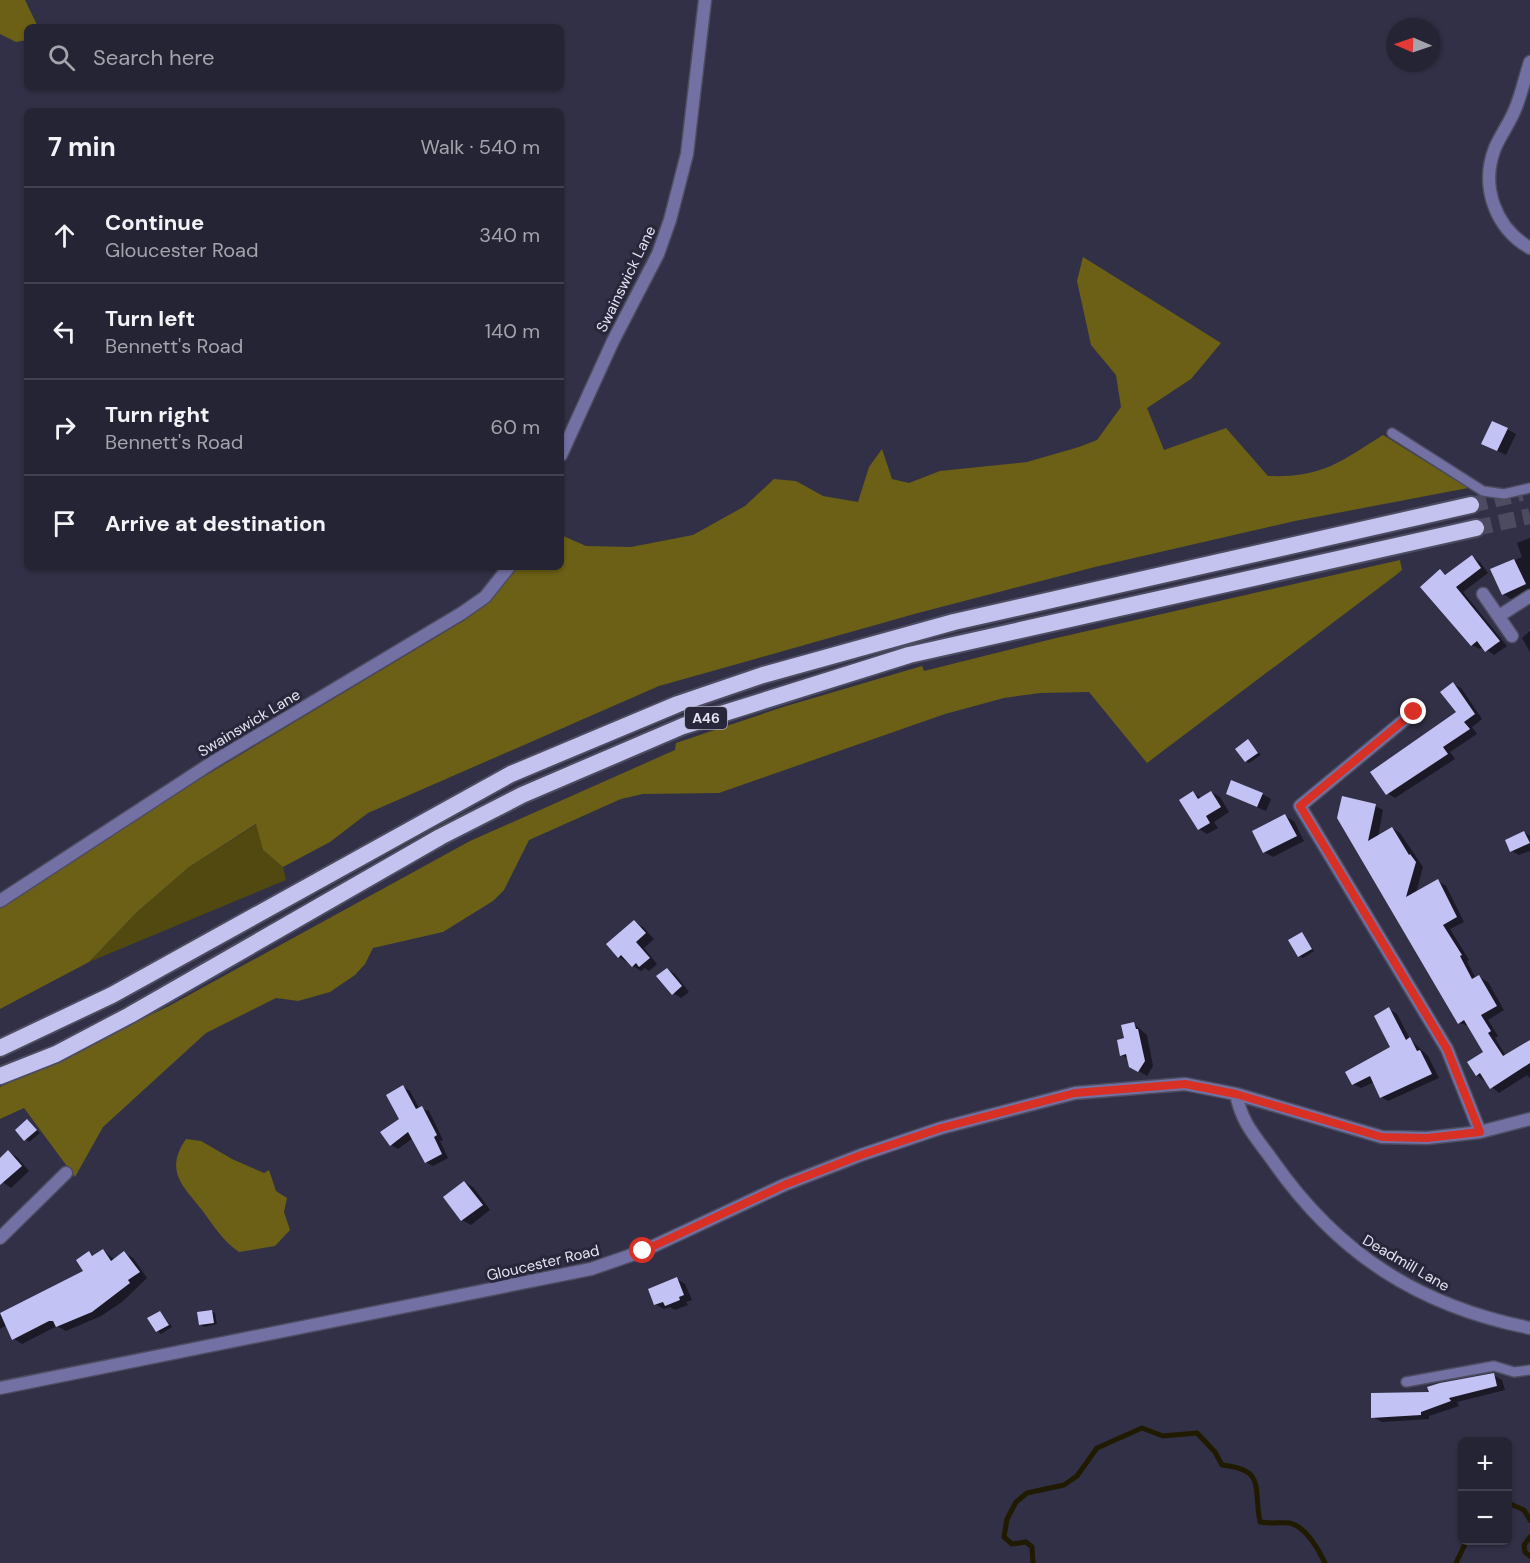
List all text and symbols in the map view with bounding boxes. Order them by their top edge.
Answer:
north arrow [1386,18,1440,72]
search box [24,24,564,90]
icon: search [45,41,78,74]
text: Search here [93,43,214,72]
text: 7 min [48,130,116,164]
text: Walk · 540 m [420,134,540,160]
text: Continue [105,208,204,237]
icon: ahead [48,219,81,252]
text: 340 m [479,222,540,248]
street label: Swainswick Lane [592,223,660,335]
text: Gloucester Road [105,237,259,263]
text: Turn left [105,304,195,333]
icon: left [48,315,81,348]
text: 140 m [485,318,540,344]
text: Bennett's Road [105,333,243,359]
text: Turn right [105,400,210,429]
icon: right [48,411,81,444]
text: 60 m [491,414,540,440]
text: Bennett's Road [105,429,243,455]
icon: arrive [48,507,81,540]
text: Arrive at destination [105,509,326,538]
street label: Swainswick Lane [194,685,304,761]
route end [1400,698,1426,724]
road number: A46 [685,707,727,729]
street label: Deadmill Lane [1359,1230,1453,1296]
route start [629,1237,655,1263]
street label: Gloucester Road [485,1240,601,1286]
map controls [1458,1437,1512,1545]
button: + [1458,1437,1512,1491]
button: − [1458,1491,1512,1545]

